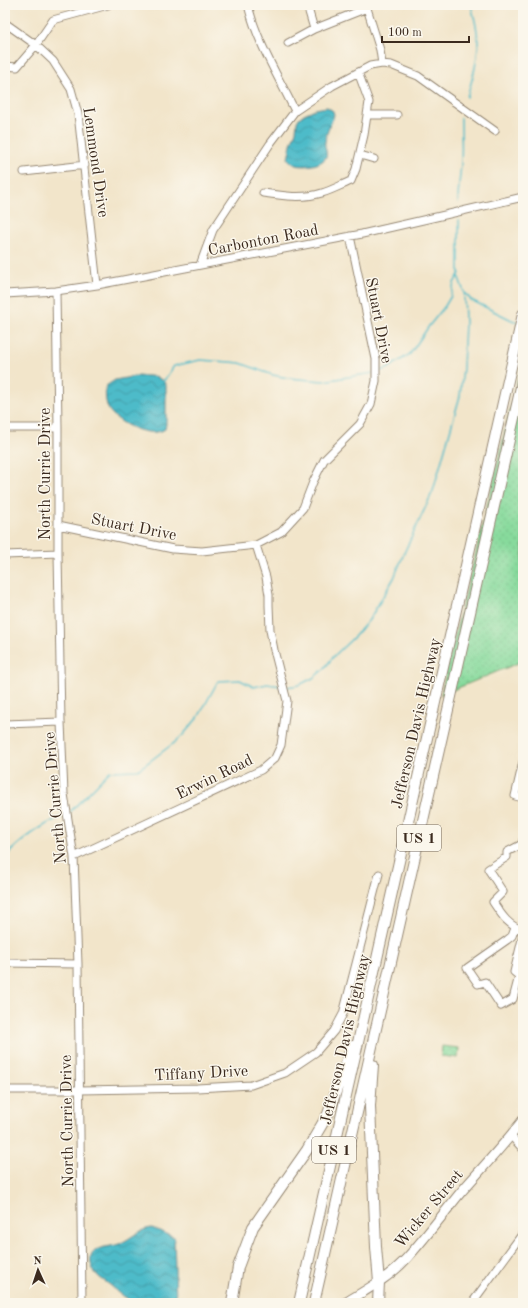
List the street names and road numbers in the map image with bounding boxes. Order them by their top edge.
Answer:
street label: Lemmond Drive [79,106,111,219]
street label: Carbonton Road [207,222,320,260]
street label: Stuart Drive [362,276,394,365]
street label: North Currie Drive [38,408,54,540]
street label: Stuart Drive [89,512,178,544]
street label: Jefferson Davis Highway [389,636,445,810]
street label: North Currie Drive [42,731,70,865]
street label: Erwin Road [174,752,256,803]
road number: US 1 [397,825,441,851]
street label: Jefferson Davis Highway [318,952,374,1126]
street label: North Currie Drive [59,1055,77,1187]
street label: Tiffany Drive [154,1064,249,1084]
road number: US 1 [312,1137,356,1163]
street label: Wicker Street [392,1167,467,1252]

